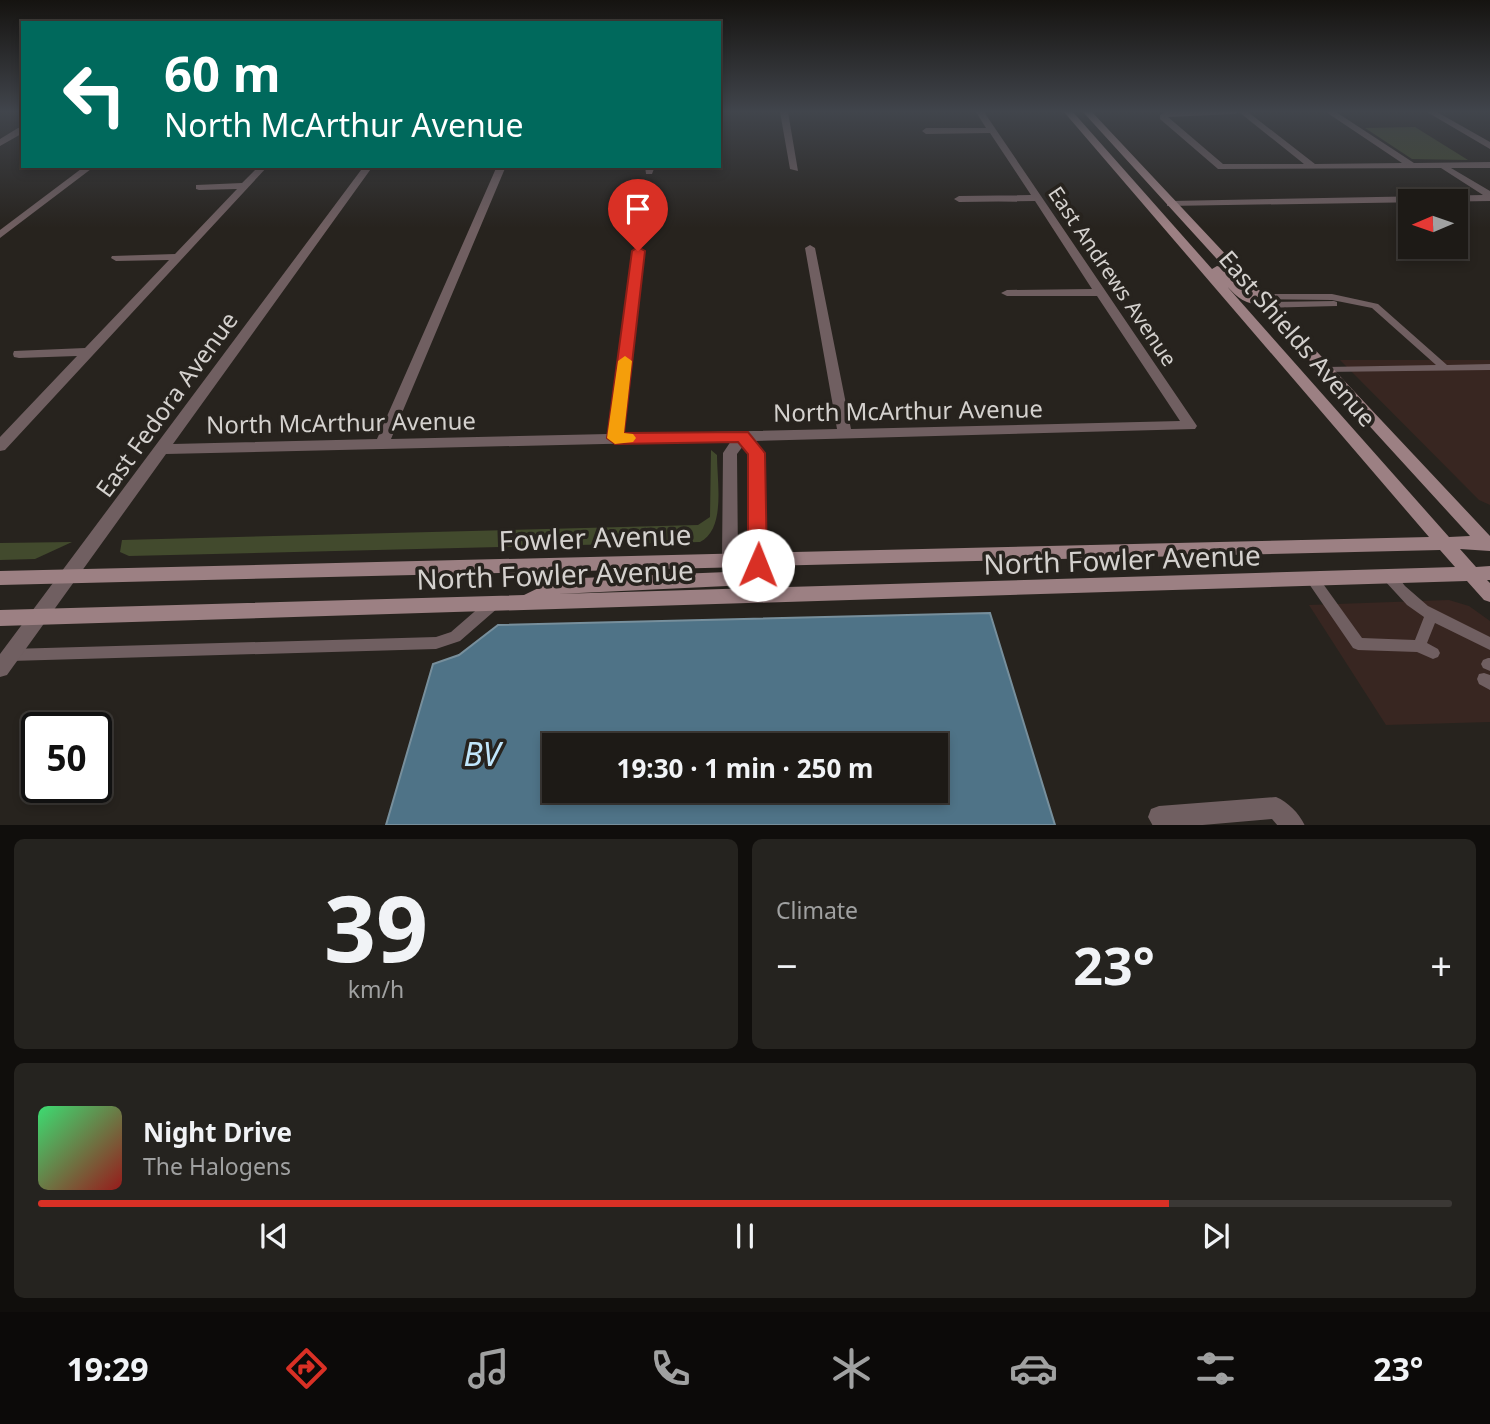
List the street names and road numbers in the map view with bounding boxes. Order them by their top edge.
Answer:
street label: East Andrews Avenue [1042,181,1184,371]
street label: East Shields Avenue [1212,243,1384,433]
street label: East Fedora Avenue [87,305,245,503]
street label: North McArthur Avenue [773,391,1043,429]
street label: North McArthur Avenue [206,403,476,441]
street label: Fowler Avenue [498,515,692,559]
street label: North Fowler Avenue [983,535,1261,583]
street label: North Fowler Avenue [416,550,694,598]

